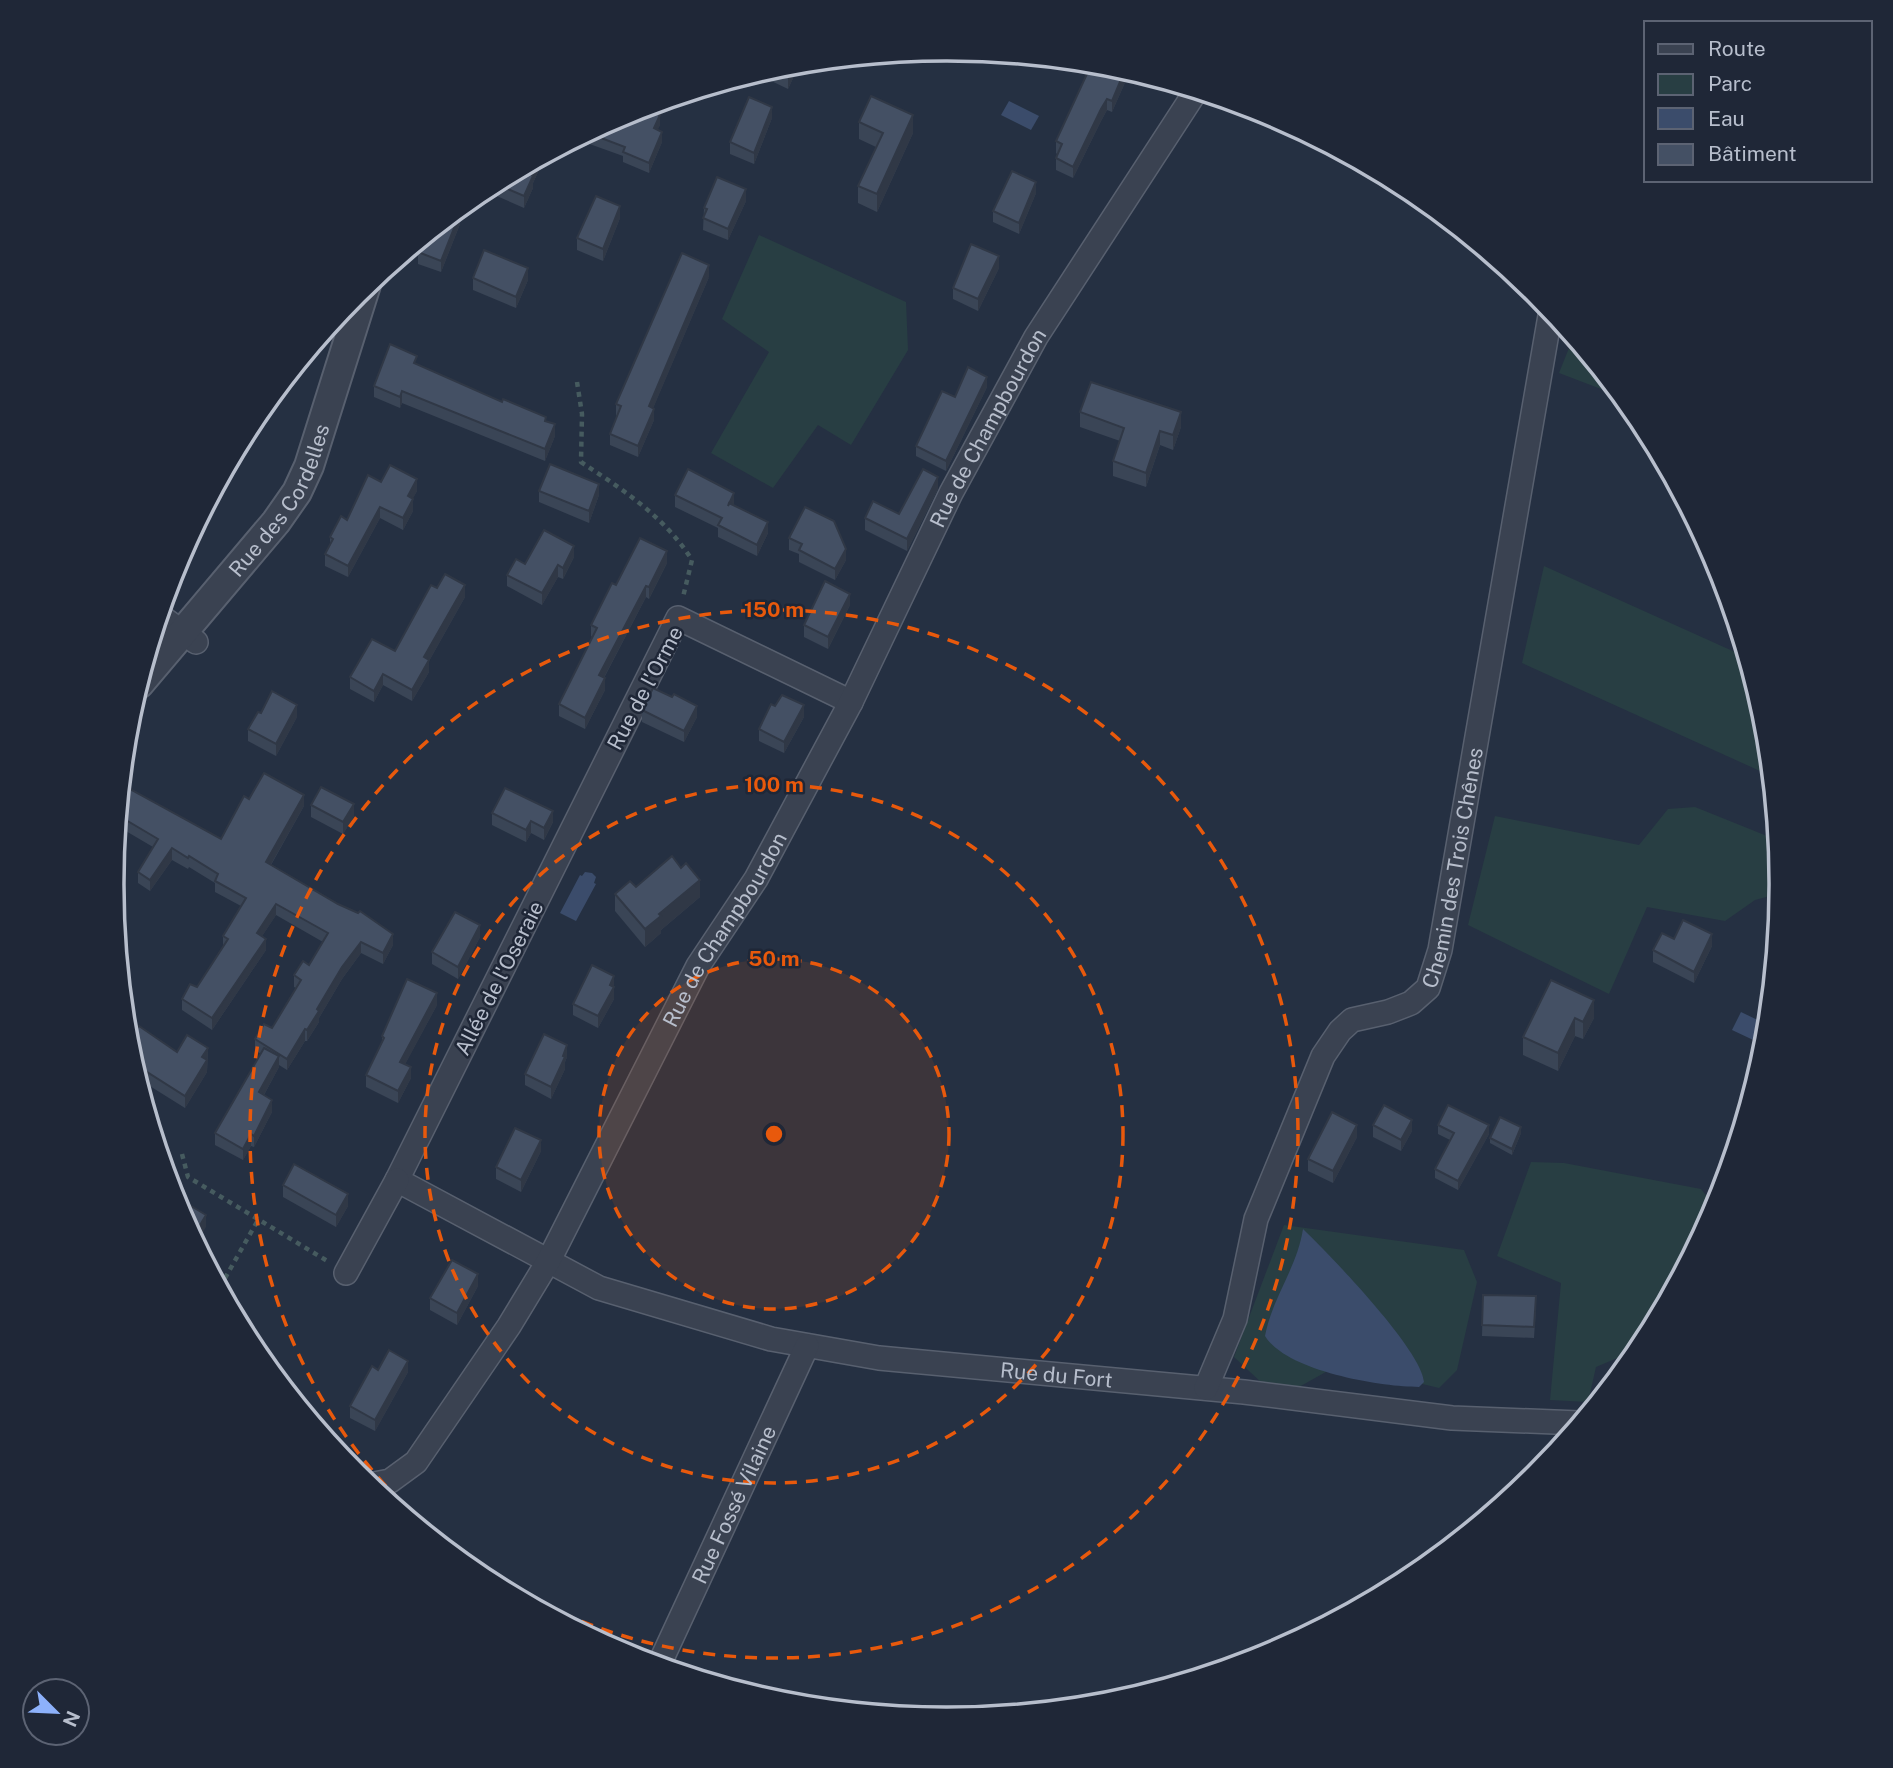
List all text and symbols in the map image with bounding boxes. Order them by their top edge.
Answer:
legend [1644,21,1872,182]
text: Route [1708,36,1766,61]
text: Parc [1708,71,1752,96]
text: Eau [1708,106,1745,131]
text: Bâtiment [1708,141,1797,166]
street label: Rue de Champbourdon [924,323,1051,531]
street label: Rue des Cordelles [223,421,334,581]
text: 150 m [744,597,804,622]
street label: Rue de l'Orme [602,622,688,754]
street label: Chemin des Trois Chênes [1416,745,1487,991]
text: 100 m [744,772,804,797]
street label: Rue de Champbourdon [657,828,791,1031]
street label: Allée de l'Oseraie [449,897,549,1059]
text: 50 m [748,946,800,971]
centre of rings [762,1122,786,1146]
street label: Rue du Fort [999,1357,1114,1392]
street label: Rue Fossé Vilaine [686,1421,781,1587]
north arrow [21,1677,91,1747]
text: N [58,1708,85,1730]

